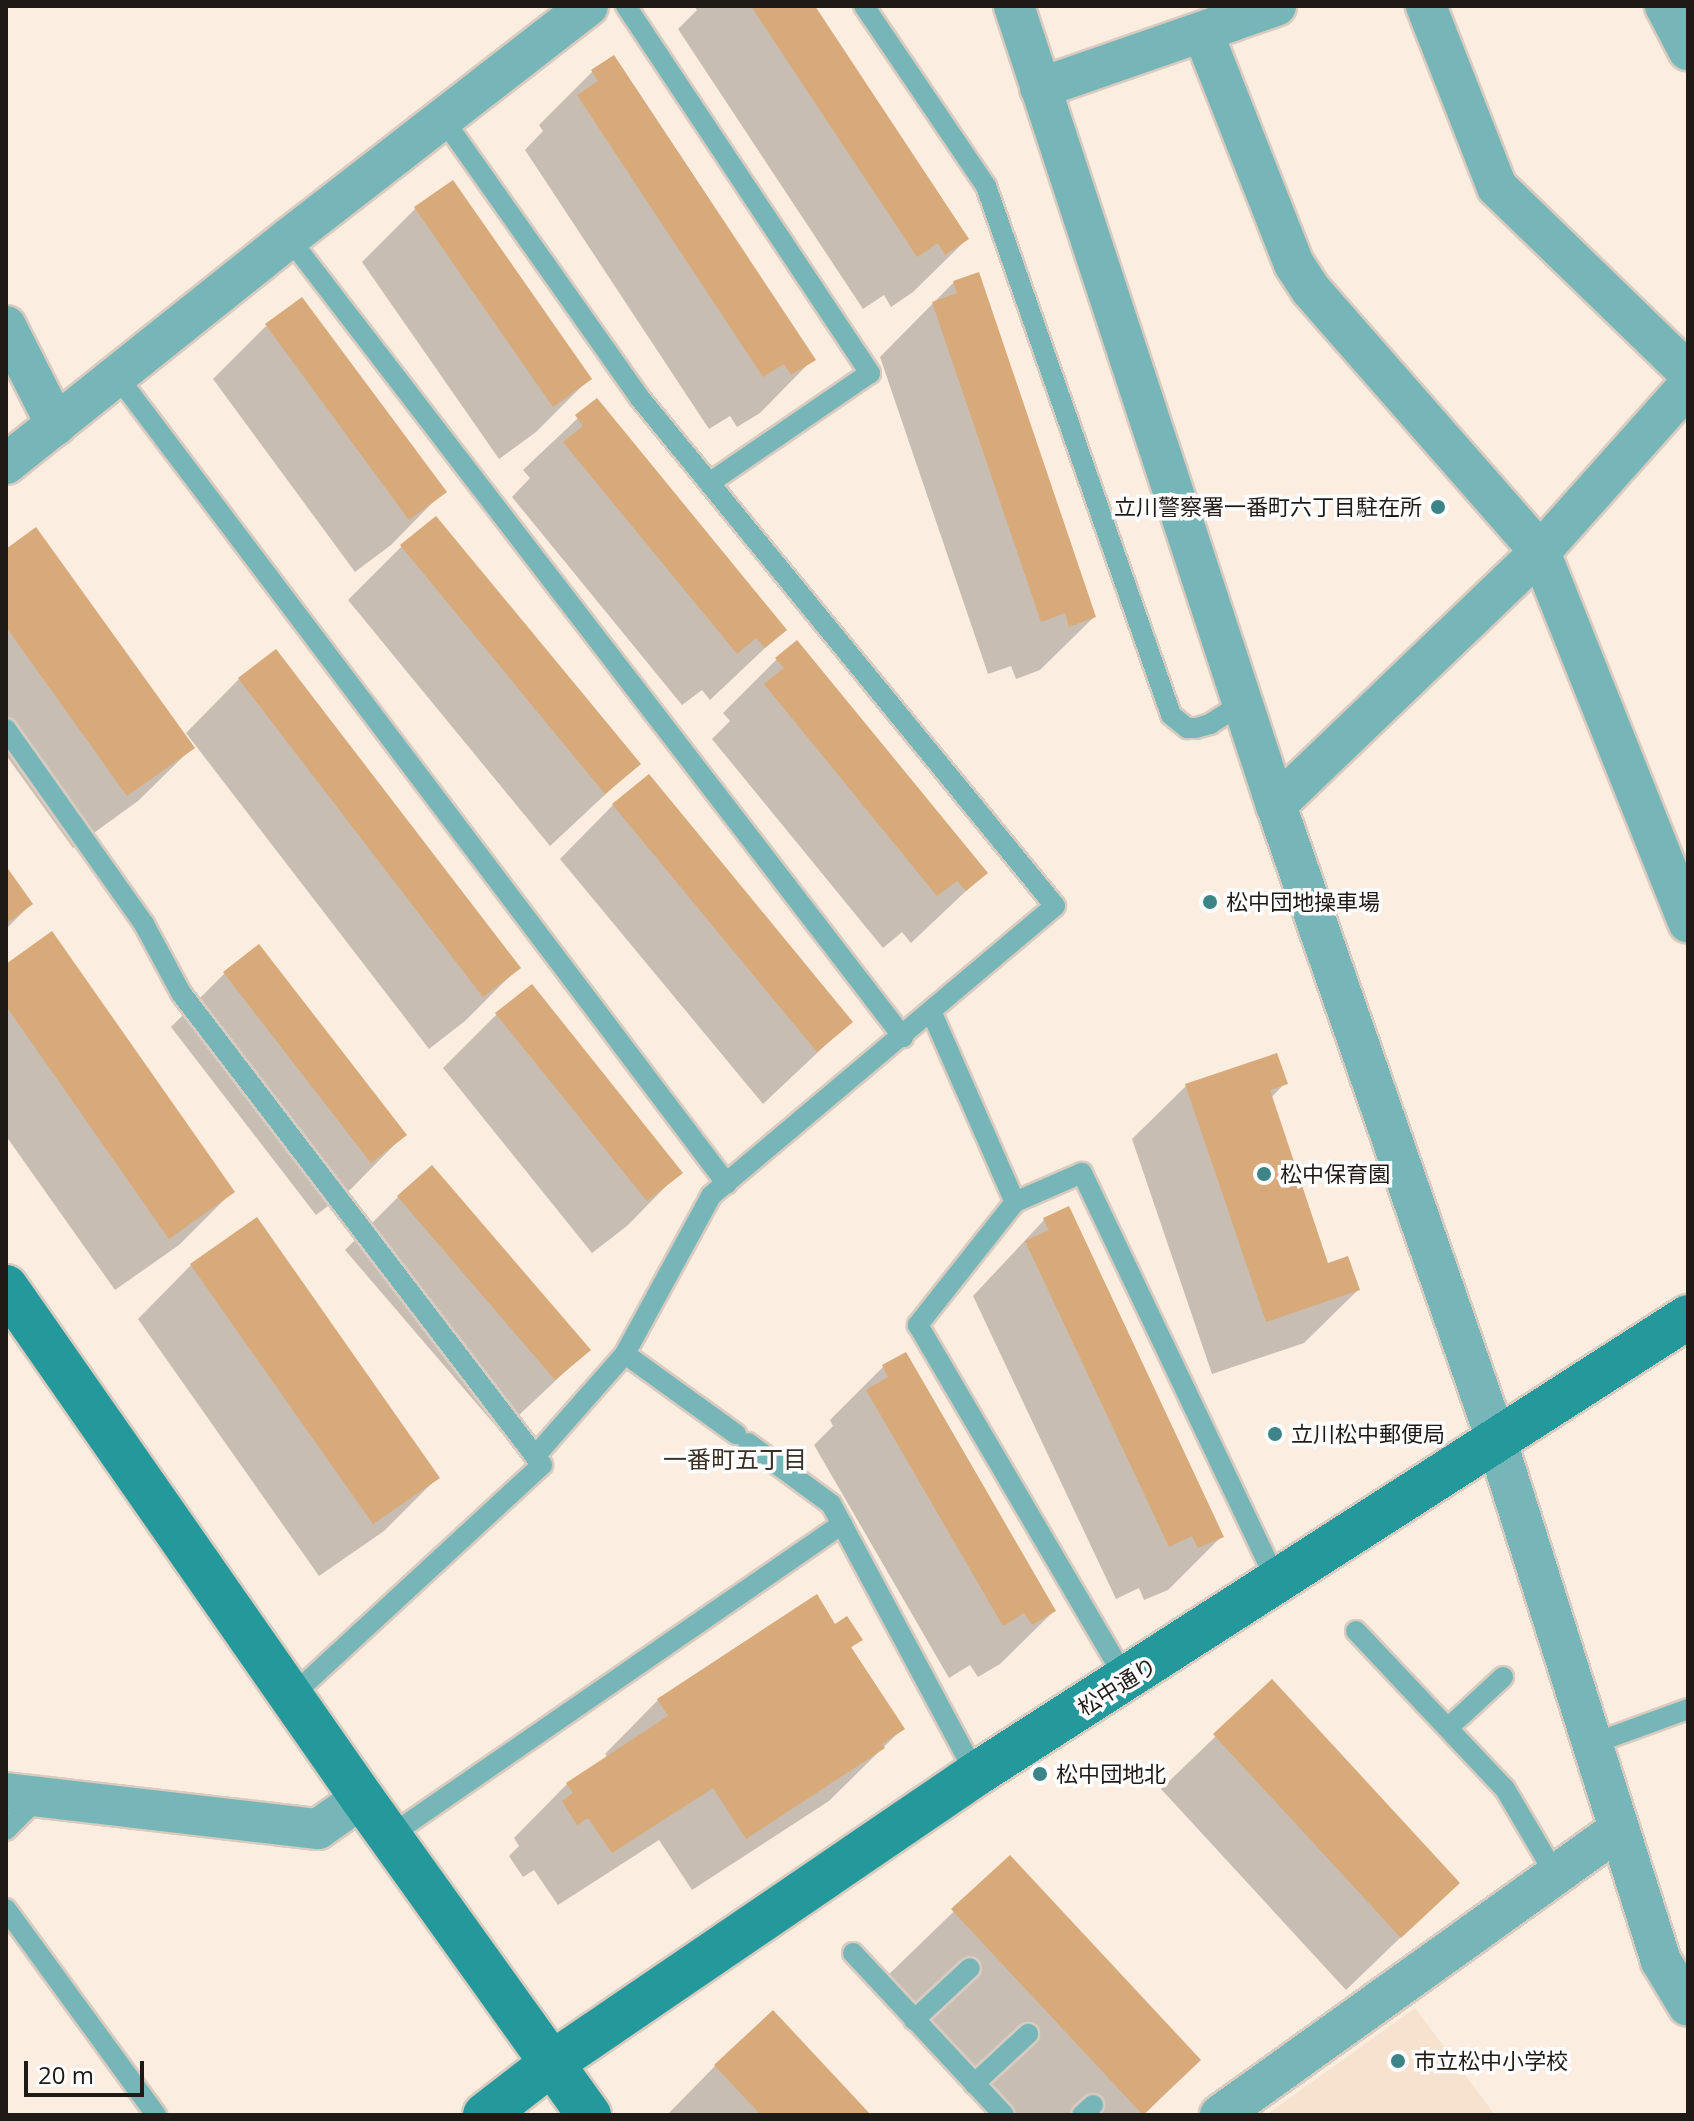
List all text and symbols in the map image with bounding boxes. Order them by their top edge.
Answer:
place label: 立川警察署一番町六丁目駐在所 [1114,494,1422,520]
marker: 立川警察署一番町六丁目駐在所 [1429,498,1447,516]
place label: 松中団地操車場 [1226,889,1380,915]
marker: 松中団地操車場 [1201,893,1219,911]
place label: 松中保育園 [1280,1161,1390,1187]
marker: 松中保育園 [1255,1165,1273,1183]
place label: 立川松中郵便局 [1291,1421,1445,1447]
marker: 立川松中郵便局 [1266,1425,1284,1443]
district label: 一番町五丁目 [663,1445,807,1473]
street label: 松中通り [1073,1651,1161,1721]
place label: 松中団地北 [1056,1761,1166,1787]
marker: 松中団地北 [1031,1765,1049,1783]
scale bar [28,2045,148,2095]
place label: 市立松中小学校 [1414,2048,1568,2074]
marker: 市立松中小学校 [1389,2052,1407,2070]
text: 20 m [38,2058,94,2091]

